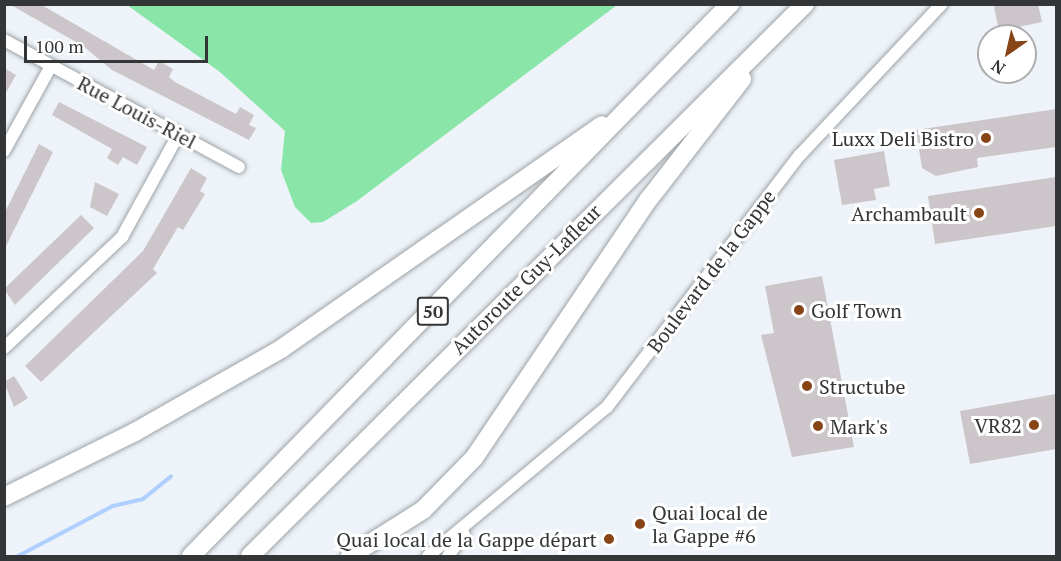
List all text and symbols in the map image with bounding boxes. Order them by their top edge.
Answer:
scale bar [27,24,212,62]
north arrow [977,24,1037,84]
text: 100 m [35,34,84,58]
text: N [987,55,1009,80]
street label: Rue Louis-Riel [74,71,200,153]
place label: Luxx Deli Bistro [832,126,974,150]
marker: Luxx Deli Bistro [979,131,993,145]
street label: Boulevard de la Gappe [642,185,780,357]
street label: Autoroute Guy-Lafleur [446,199,606,359]
place label: Archambault [851,201,967,225]
marker: Archambault [972,206,986,220]
road number: 50 [416,296,450,326]
place label: Golf Town [811,298,902,322]
marker: Golf Town [792,303,806,317]
place label: Structube [819,374,905,398]
marker: Structube [800,379,814,393]
place label: VR82 [974,413,1022,437]
place label: Mark's [830,414,888,438]
marker: VR82 [1027,418,1041,432]
marker: Mark's [811,419,825,433]
place label: Quai local de la Gappe #6 [652,500,768,547]
marker: Quai local de la Gappe #6 [633,517,647,531]
place label: Quai local de la Gappe départ [336,527,597,551]
marker: Quai local de la Gappe départ [602,532,616,546]

